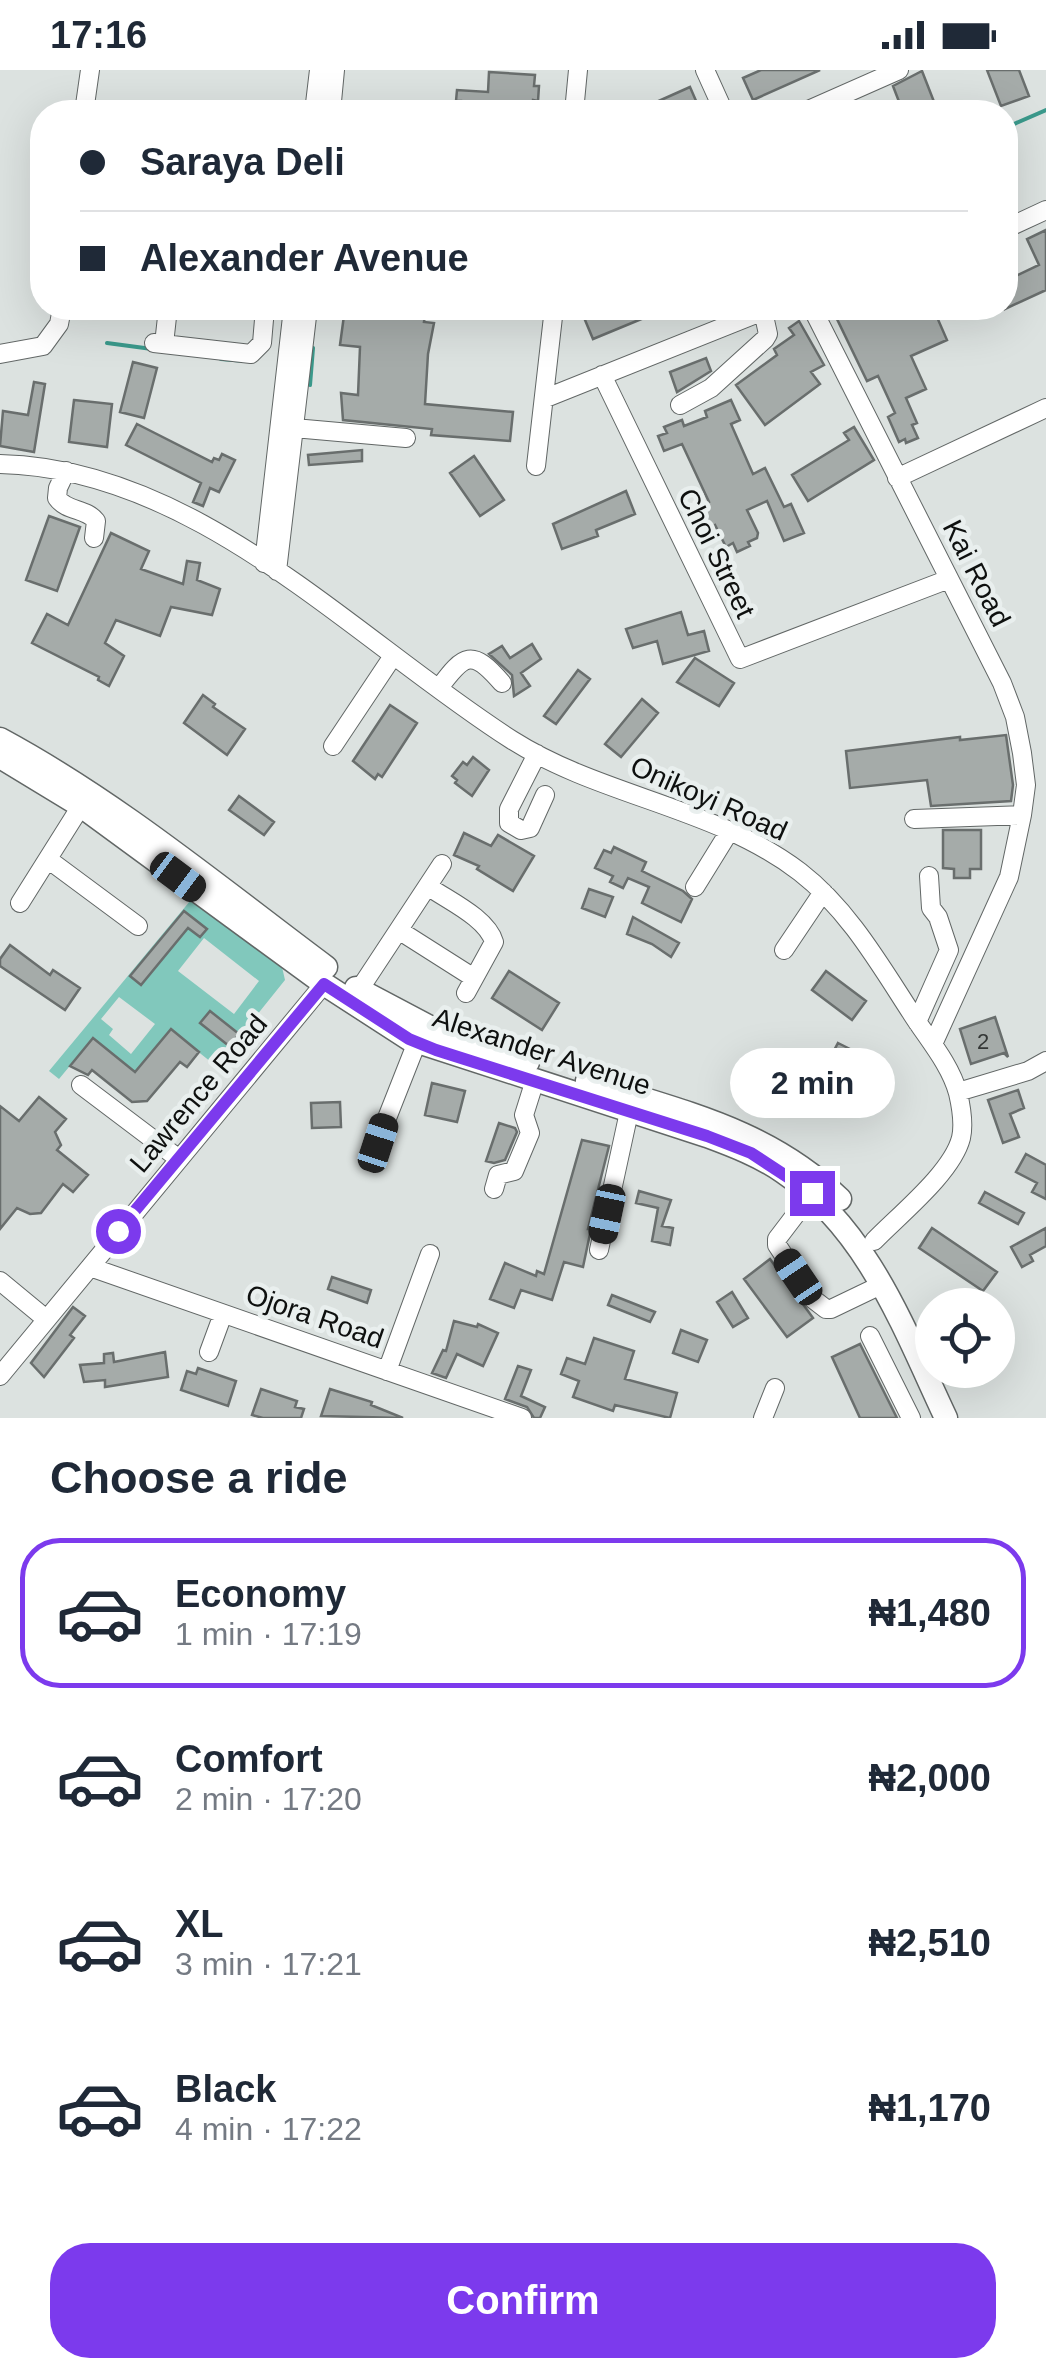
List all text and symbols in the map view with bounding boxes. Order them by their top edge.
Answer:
text: 17:16 [50,14,147,56]
text: Saraya Deli [140,141,345,183]
text: Alexander Avenue [140,237,469,279]
street label: Choi Street [672,483,761,623]
street label: Kai Road [937,515,1017,632]
street label: Onikoyi Road [626,750,792,847]
car [145,847,211,907]
street label: Alexander Avenue [429,1002,654,1101]
street label: Lawrence Road [123,1008,273,1178]
house number: 2 [977,1029,989,1054]
callout: 2 min [730,1048,894,1118]
text: 2 min [771,1065,854,1101]
car [354,1110,402,1176]
route end [790,1171,835,1216]
car [586,1182,628,1246]
route start [96,1209,141,1254]
car [769,1244,827,1310]
street label: Ojora Road [242,1279,388,1354]
map controls [915,1288,1015,1388]
button: locate [915,1288,1015,1388]
text: Choose a ride [50,1452,348,1503]
icon: car [55,1568,145,1658]
text: Economy [175,1573,346,1615]
text: ₦1,480 [868,1592,991,1634]
text: 1 min · 17:19 [175,1616,362,1652]
icon: car [55,1733,145,1823]
text: Comfort [175,1738,323,1780]
text: ₦2,000 [868,1757,991,1799]
text: 2 min · 17:20 [175,1781,362,1817]
icon: car [55,1898,145,1988]
text: XL [175,1903,224,1945]
text: ₦2,510 [868,1922,991,1964]
text: 3 min · 17:21 [175,1946,362,1982]
icon: car [55,2063,145,2153]
text: Black [175,2068,276,2110]
text: ₦1,170 [868,2087,991,2129]
text: 4 min · 17:22 [175,2111,362,2147]
button: Confirm [50,2243,996,2358]

